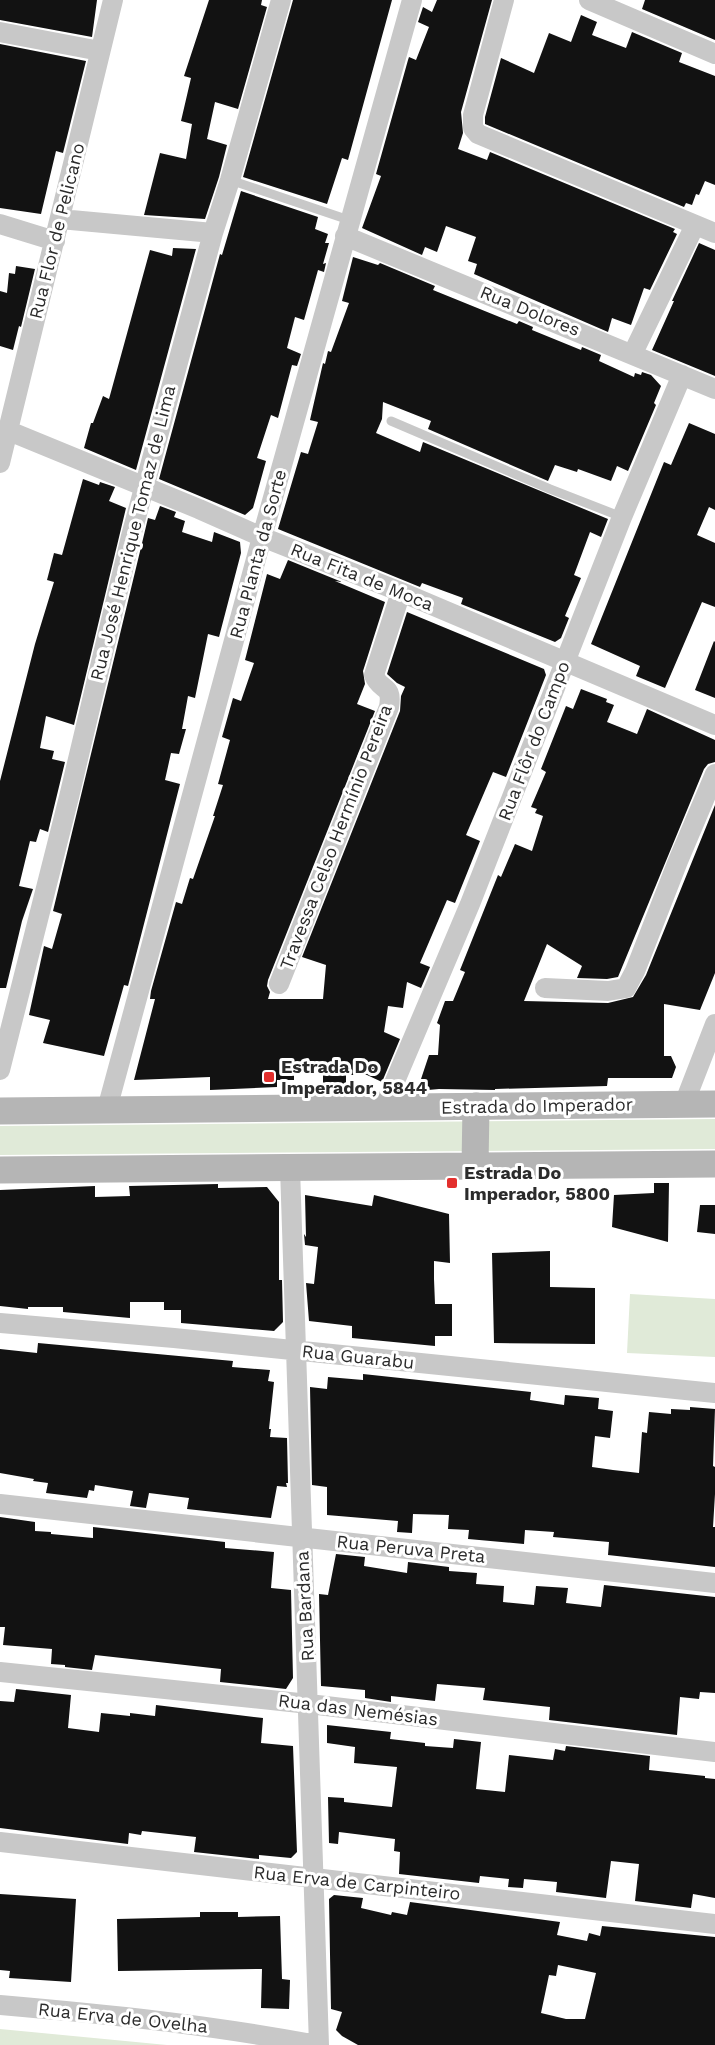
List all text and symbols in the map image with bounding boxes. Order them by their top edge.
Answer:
street label: Rua Flor de Pelicano [24,141,89,321]
street label: Rua Dolores [477,281,583,340]
street label: Rua José Henrique Tomaz de Lima [86,383,179,683]
street label: Rua Planta da Sorte [225,467,290,641]
street label: Rua Fita de Moca [288,538,437,615]
street label: Rua Flôr do Campo [493,658,574,824]
street label: Travessa Celso Hermínio Pereira [275,701,396,972]
place label: Estrada Do Imperador, 5844 [281,1056,428,1098]
marker: Estrada Do Imperador, 5844 [262,1070,276,1084]
street label: Estrada do Imperador [441,1093,633,1118]
place label: Estrada Do Imperador, 5800 [464,1162,610,1204]
marker: Estrada Do Imperador, 5800 [445,1176,459,1190]
street label: Rua Guarabu [301,1340,415,1373]
street label: Rua Peruva Preta [336,1530,486,1567]
street label: Rua Bardana [291,1550,318,1662]
street label: Rua das Nemésias [277,1689,439,1730]
street label: Rua Erva de Carpinteiro [253,1861,462,1904]
street label: Rua Erva de Ovelha [37,1998,209,2037]

